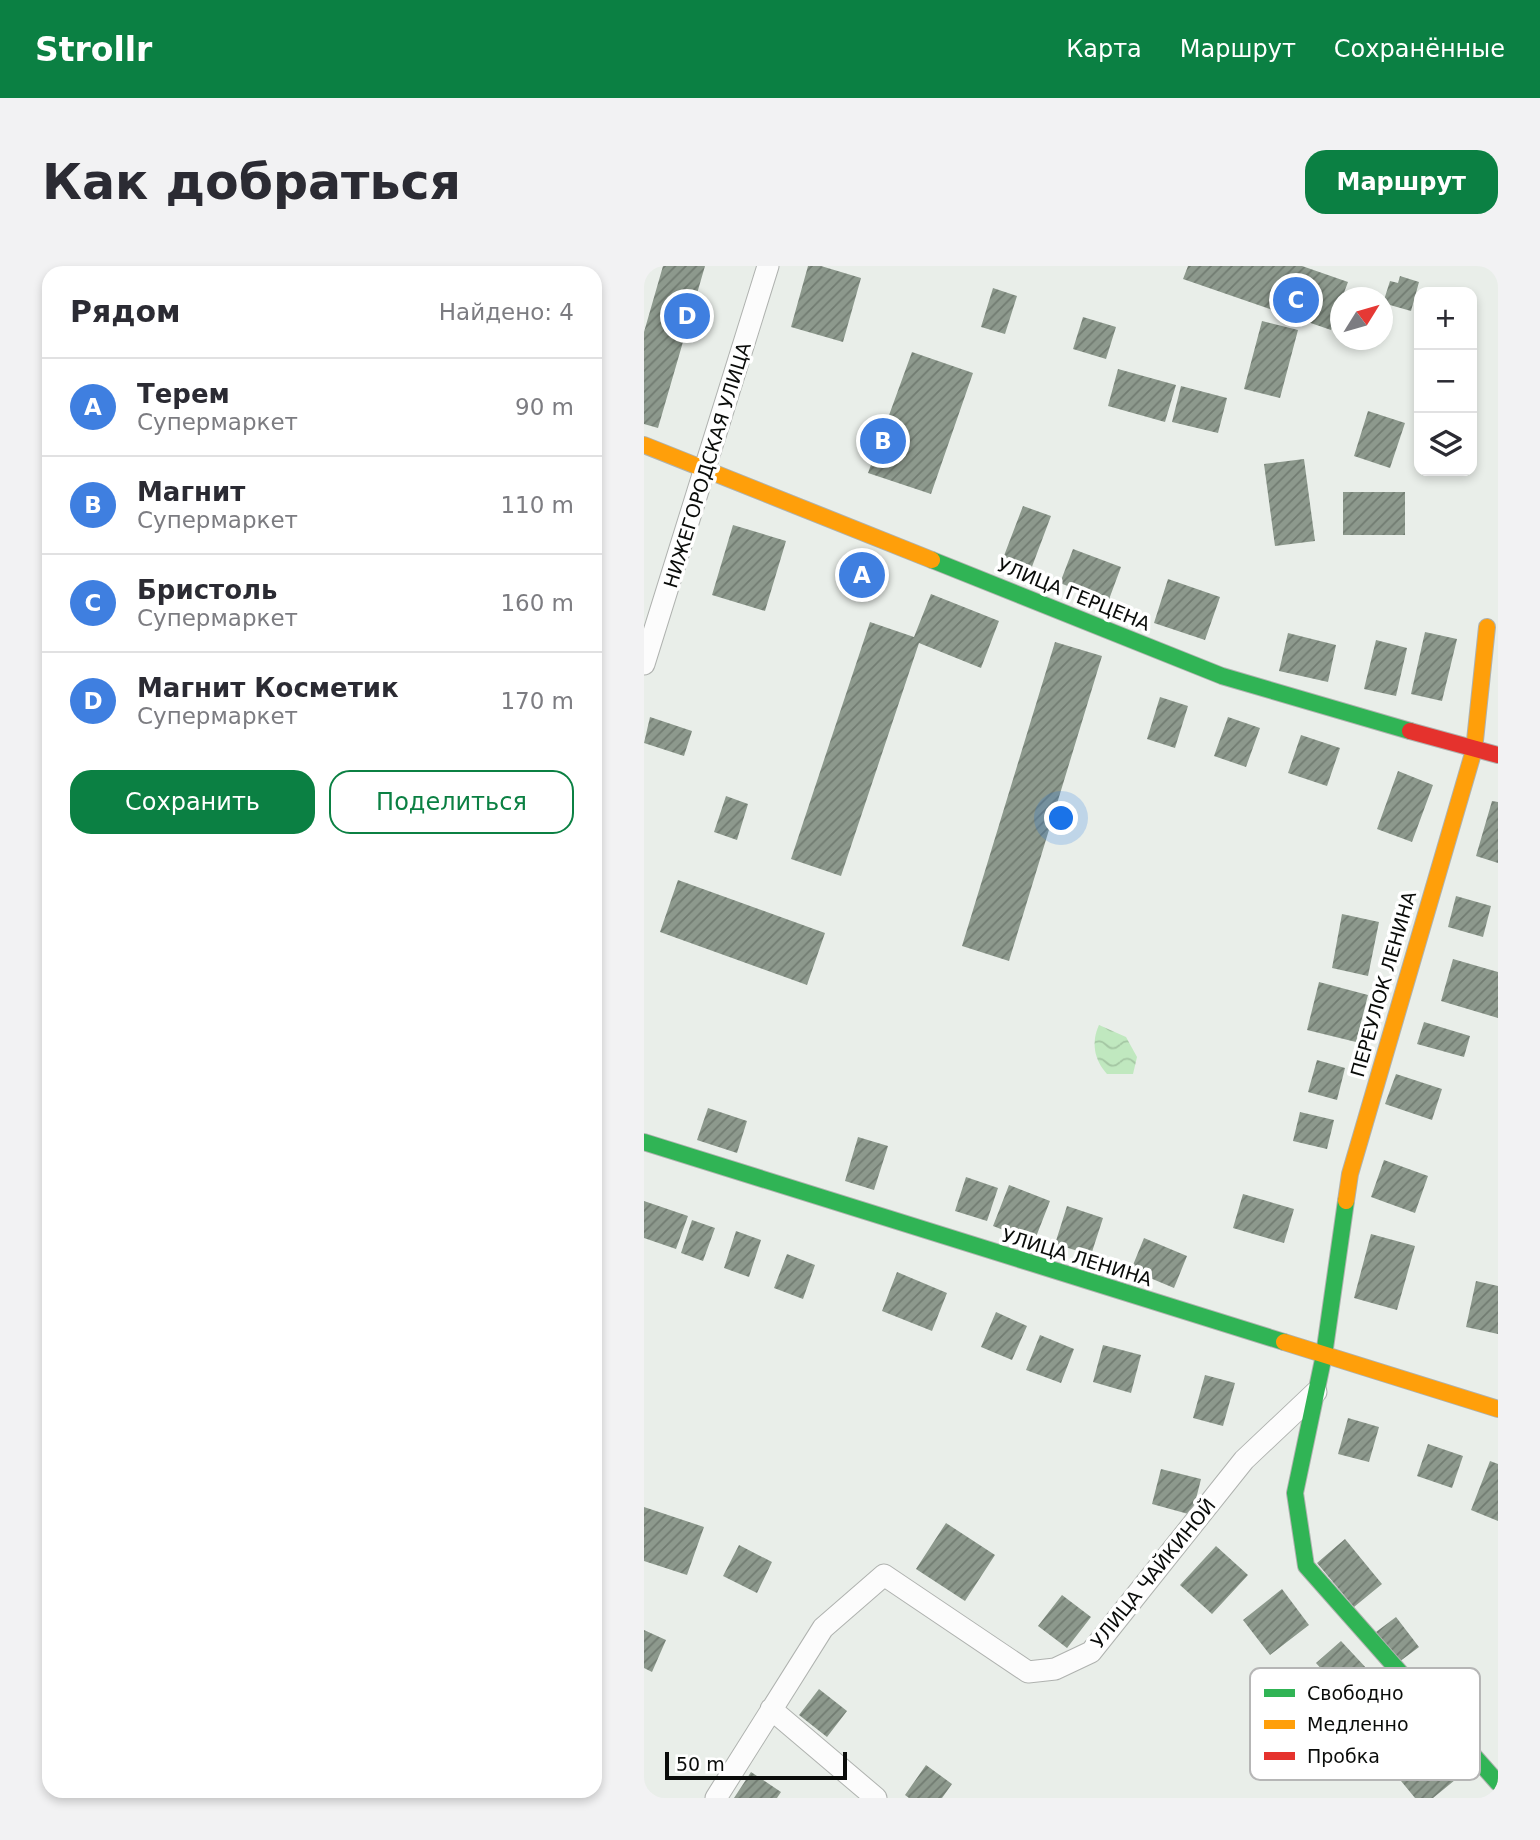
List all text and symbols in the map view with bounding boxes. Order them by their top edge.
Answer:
text: Strollr [35,30,152,69]
text: Карта [1066,35,1142,63]
text: Маршрут [1180,35,1296,63]
text: Сохранённые [1334,35,1505,63]
button: Маршрут [1305,150,1498,214]
text: Как добраться [42,154,461,211]
pin: C [1273,274,1319,326]
north arrow [1330,287,1393,350]
map controls [1414,287,1477,476]
button: + [1414,287,1477,350]
pin: D [664,290,710,342]
text: Рядом [70,294,181,329]
text: Найдено: 4 [439,299,574,325]
street label: НИЖЕГОРОДСКАЯ УЛИЦА [659,340,755,590]
button: − [1414,350,1477,413]
text: Терем [137,379,230,409]
text: A [84,394,102,420]
text: 90 m [515,394,574,420]
text: Супермаркет [137,409,298,435]
button: layers [1414,413,1477,476]
pin: B [860,415,906,467]
text: Магнит [137,477,245,507]
text: B [84,492,102,518]
text: 110 m [500,492,574,518]
text: Супермаркет [137,507,298,533]
pin: A [839,549,885,601]
street label: УЛИЦА ГЕРЦЕНА [994,553,1154,635]
text: Бристоль [137,575,277,605]
text: C [85,590,101,616]
text: 160 m [500,590,574,616]
text: Супермаркет [137,605,298,631]
text: Магнит Косметик [137,673,399,703]
text: D [83,688,103,714]
text: 170 m [500,688,574,714]
text: Супермаркет [137,703,298,729]
button: Сохранить [70,770,315,834]
button: Поделиться [329,770,574,834]
your location [1044,801,1078,835]
street label: ПЕРЕУЛОК ЛЕНИНА [1346,889,1420,1079]
street label: УЛИЦА ЛЕНИНА [999,1224,1155,1290]
street label: УЛИЦА ЧАЙКИНОЙ [1086,1494,1220,1652]
legend [1250,1668,1480,1780]
text: Свободно [1307,1682,1404,1704]
text: Медленно [1307,1713,1409,1735]
text: Пробка [1307,1745,1380,1767]
scale bar [665,1749,847,1781]
text: 50 m [676,1753,725,1775]

